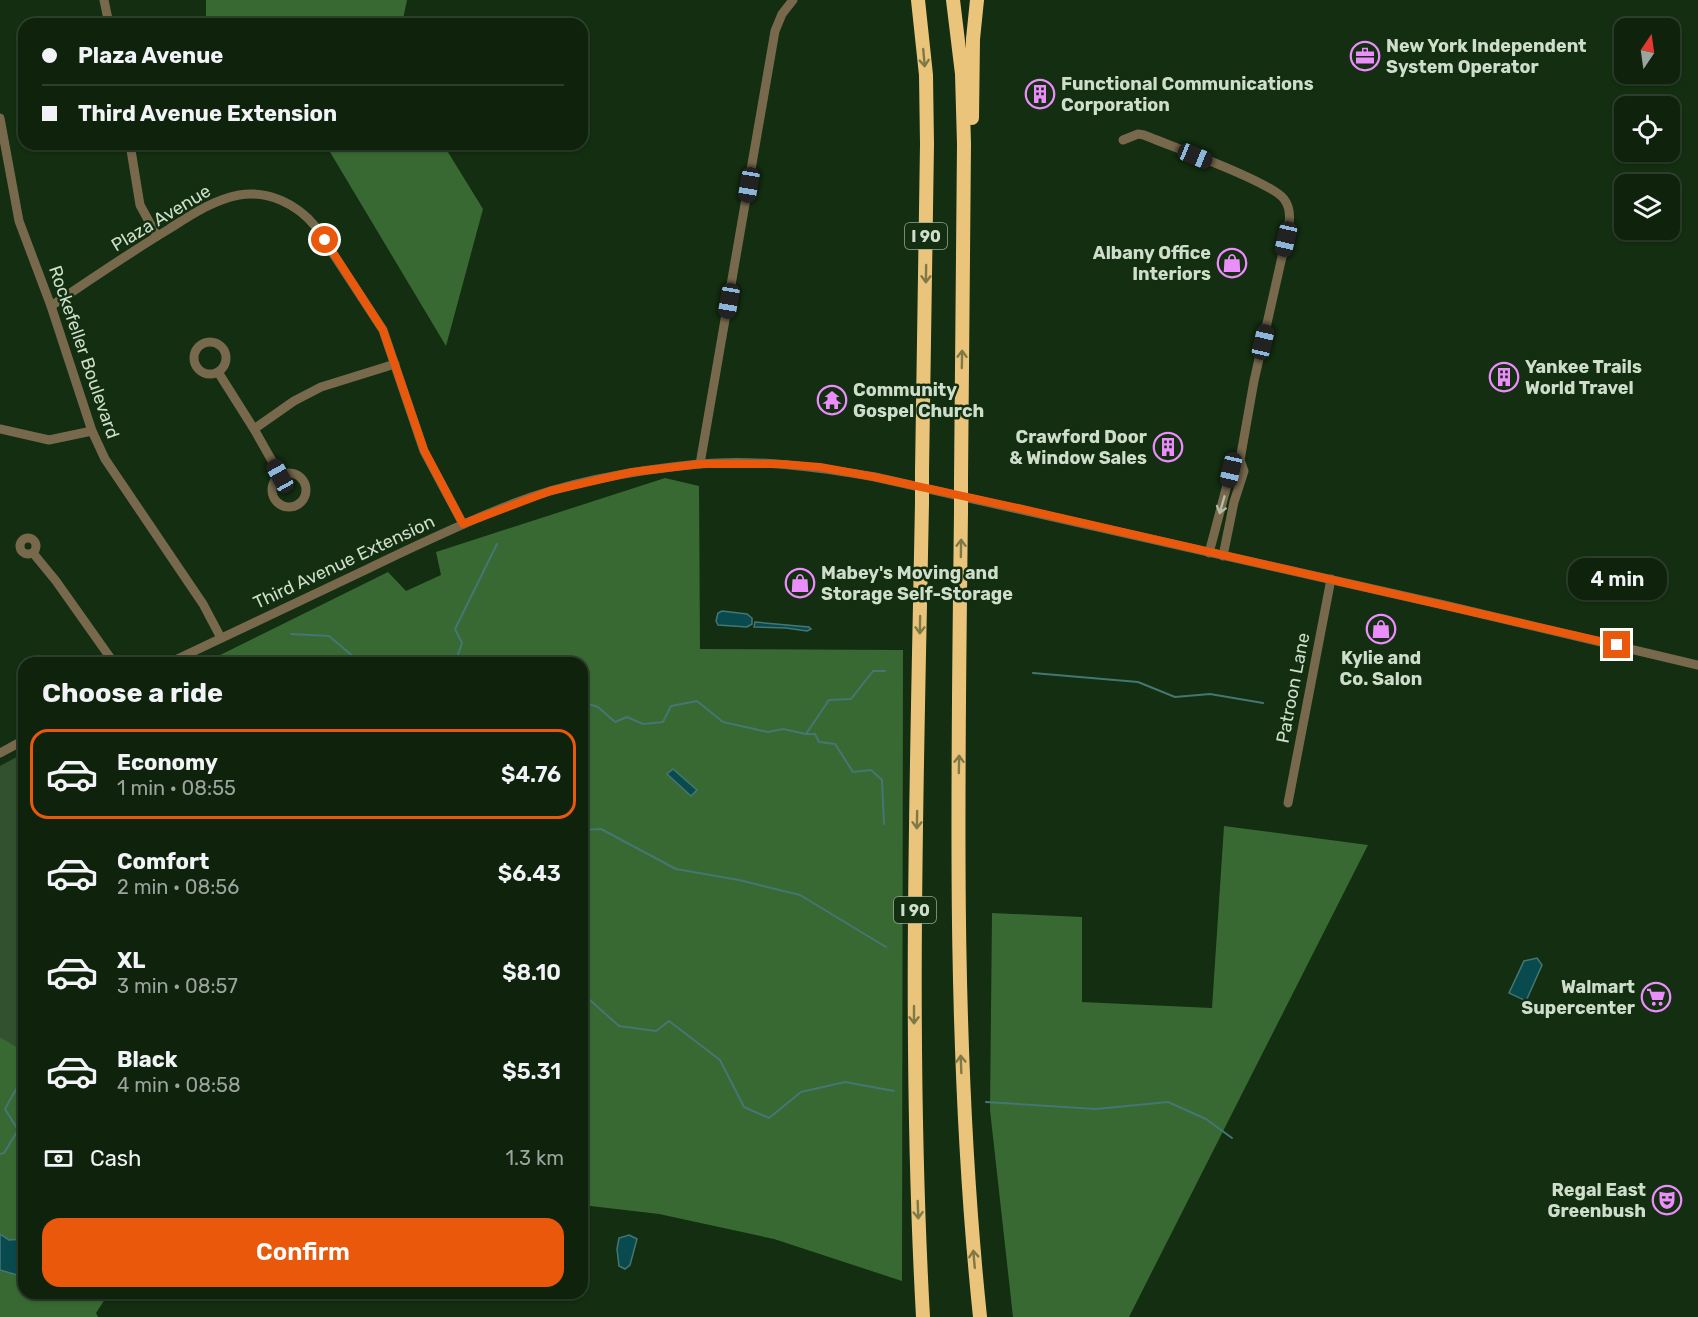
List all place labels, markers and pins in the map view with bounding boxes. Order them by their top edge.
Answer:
place label: New York Independent System Operator [1386,35,1587,78]
office icon: New York Independent System Operator [1349,40,1381,72]
place label: Functional Communications Corporation [1061,73,1314,116]
building icon: Functional Communications Corporation [1024,78,1056,110]
place label: Albany Office Interiors [1093,242,1211,285]
shop icon: Albany Office Interiors [1216,247,1248,279]
place label: Yankee Trails World Travel [1525,356,1642,399]
building icon: Yankee Trails World Travel [1488,361,1520,393]
place label: Community Gospel Church [853,379,984,422]
temple icon: Community Gospel Church [816,384,848,416]
place label: Crawford Door & Window Sales [1009,426,1147,469]
building icon: Crawford Door & Window Sales [1152,431,1184,463]
place label: Mabey's Moving and Storage Self-Storage [821,562,1013,605]
shop icon: Mabey's Moving and Storage Self-Storage [784,567,816,599]
shop icon: Kylie and Co. Salon [1365,613,1397,645]
place label: Kylie and Co. Salon [1340,647,1422,690]
place label: Walmart Supercenter [1521,976,1635,1019]
supermarket icon: Walmart Supercenter [1640,981,1672,1013]
place label: Regal East Greenbush [1547,1179,1646,1222]
theatre icon: Regal East Greenbush [1651,1184,1683,1216]

